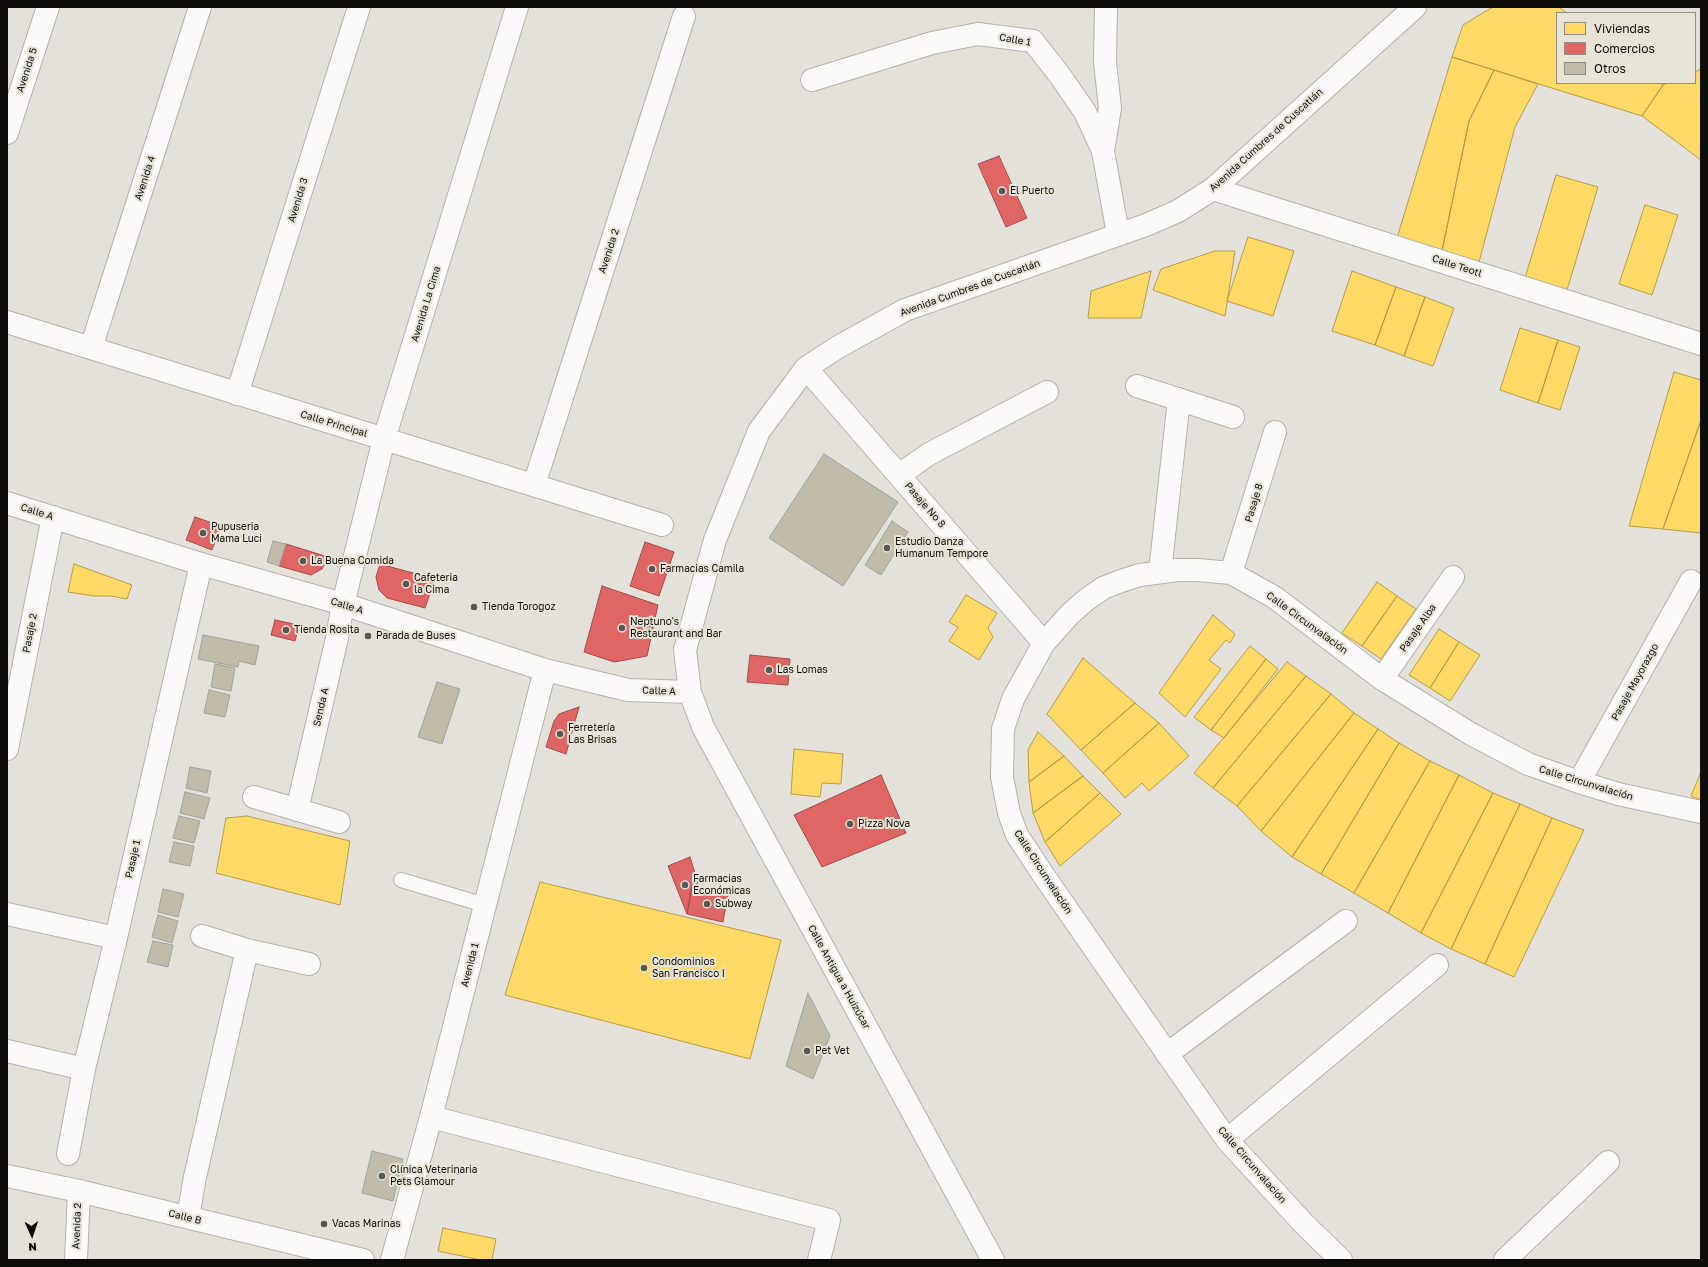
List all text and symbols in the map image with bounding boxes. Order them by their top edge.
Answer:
legend [1556,12,1696,84]
text: Viviendas [1594,21,1650,36]
street label: Calle 1 [998,31,1032,49]
text: Comercios [1594,41,1655,56]
street label: Avenida 5 [14,46,40,94]
text: Otros [1594,61,1626,76]
street label: Avenida Cumbres de Cuscatlán [1207,86,1325,194]
street label: Avenida 4 [132,154,158,202]
street label: Avenida 3 [285,176,311,224]
place label: El Puerto [1010,185,1054,197]
marker: El Puerto [997,186,1007,196]
street label: Avenida 2 [596,227,622,275]
street label: Calle Teotl [1431,252,1483,280]
street label: Avenida Cumbres de Cuscatlán [898,257,1042,319]
street label: Avenida La Cima [409,265,443,343]
street label: Calle Principal [299,408,369,440]
street label: Pasaje No 8 [902,480,948,530]
street label: Pasaje 8 [1242,482,1266,524]
street label: Calle A [19,501,55,523]
place label: Pupuseria Mama Luci [211,521,262,544]
marker: Pupuseria Mama Luci [198,528,208,538]
place label: Estudio Danza Humanum Tempore [895,536,988,560]
marker: Estudio Danza Humanum Tempore [882,543,892,553]
place label: La Buena Comida [311,555,394,567]
marker: La Buena Comida [298,556,308,566]
place label: Farmacias Camila [660,563,744,575]
marker: Farmacias Camila [647,564,657,574]
place label: Cafeteria la Cima [414,572,458,596]
marker: Cafeteria la Cima [401,579,411,589]
street label: Calle Circunvalación [1264,589,1350,657]
street label: Calle A [329,595,365,617]
place label: Tienda Torogoz [482,601,555,613]
marker: Tienda Torogoz [469,602,479,612]
street label: Pasaje Alba [1397,602,1439,654]
street label: Pasaje 2 [20,612,40,654]
place label: Neptuno's Restaurant and Bar [630,616,722,640]
marker: Neptuno's Restaurant and Bar [617,623,627,633]
place label: Tienda Rosita [294,624,359,636]
marker: Tienda Rosita [281,625,291,635]
place label: Parada de Buses [376,630,455,642]
marker: Parada de Buses [363,631,373,641]
street label: Pasaje Mayorazgo [1609,641,1661,723]
place label: Las Lomas [777,664,828,676]
marker: Las Lomas [764,665,774,675]
street label: Calle A [642,684,676,698]
street label: Senda A [311,686,331,728]
place label: Ferretería Las Brisas [568,722,617,746]
marker: Ferretería Las Brisas [555,729,565,739]
street label: Calle Circunvalación [1537,763,1635,803]
place label: Pizza Nova [858,818,910,830]
marker: Pizza Nova [845,819,855,829]
street label: Calle Circunvalación [1011,828,1075,916]
street label: Pasaje 1 [123,839,143,879]
place label: Farmacias Económicas [693,873,751,896]
marker: Farmacias Económicas [680,880,690,890]
place label: Subway [715,898,752,910]
marker: Subway [702,899,712,909]
street label: Calle Antigua a Huizúcar [805,923,873,1031]
street label: Avenida 1 [459,942,481,988]
place label: Condominios San Francisco I [652,956,725,980]
marker: Condominios San Francisco I [639,963,649,973]
place label: Pet Vet [815,1045,850,1057]
marker: Pet Vet [802,1046,812,1056]
street label: Calle Circunvalación [1215,1124,1289,1206]
place label: Clínica Veterinaria Pets Glamour [390,1164,477,1188]
marker: Clínica Veterinaria Pets Glamour [377,1171,387,1181]
street label: Avenida 2 [70,1203,84,1249]
street label: Calle B [167,1207,203,1227]
north arrow [12,1215,52,1255]
place label: Vacas Marinas [332,1218,401,1230]
marker: Vacas Marinas [319,1219,329,1229]
text: N [28,1241,37,1254]

